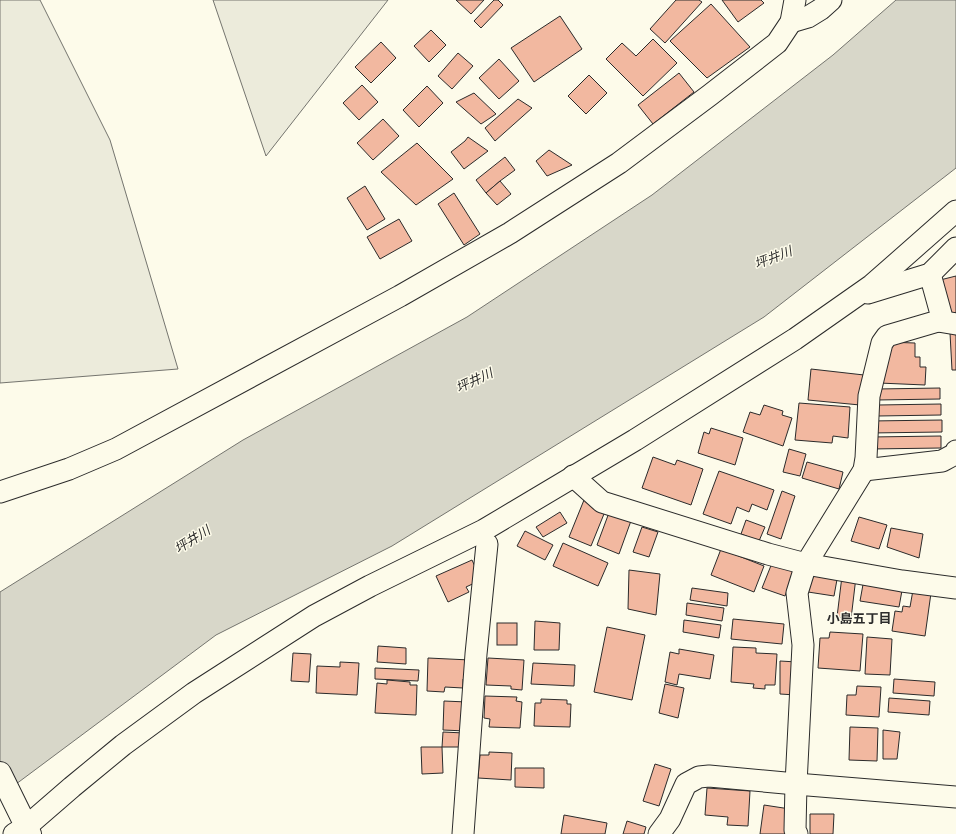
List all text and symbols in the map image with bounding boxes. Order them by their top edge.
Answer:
water label: 坪井川 [752,242,796,271]
water label: 坪井川 [453,364,497,395]
water label: 坪井川 [171,521,214,556]
district label: 小島五丁目 [826,610,892,626]

